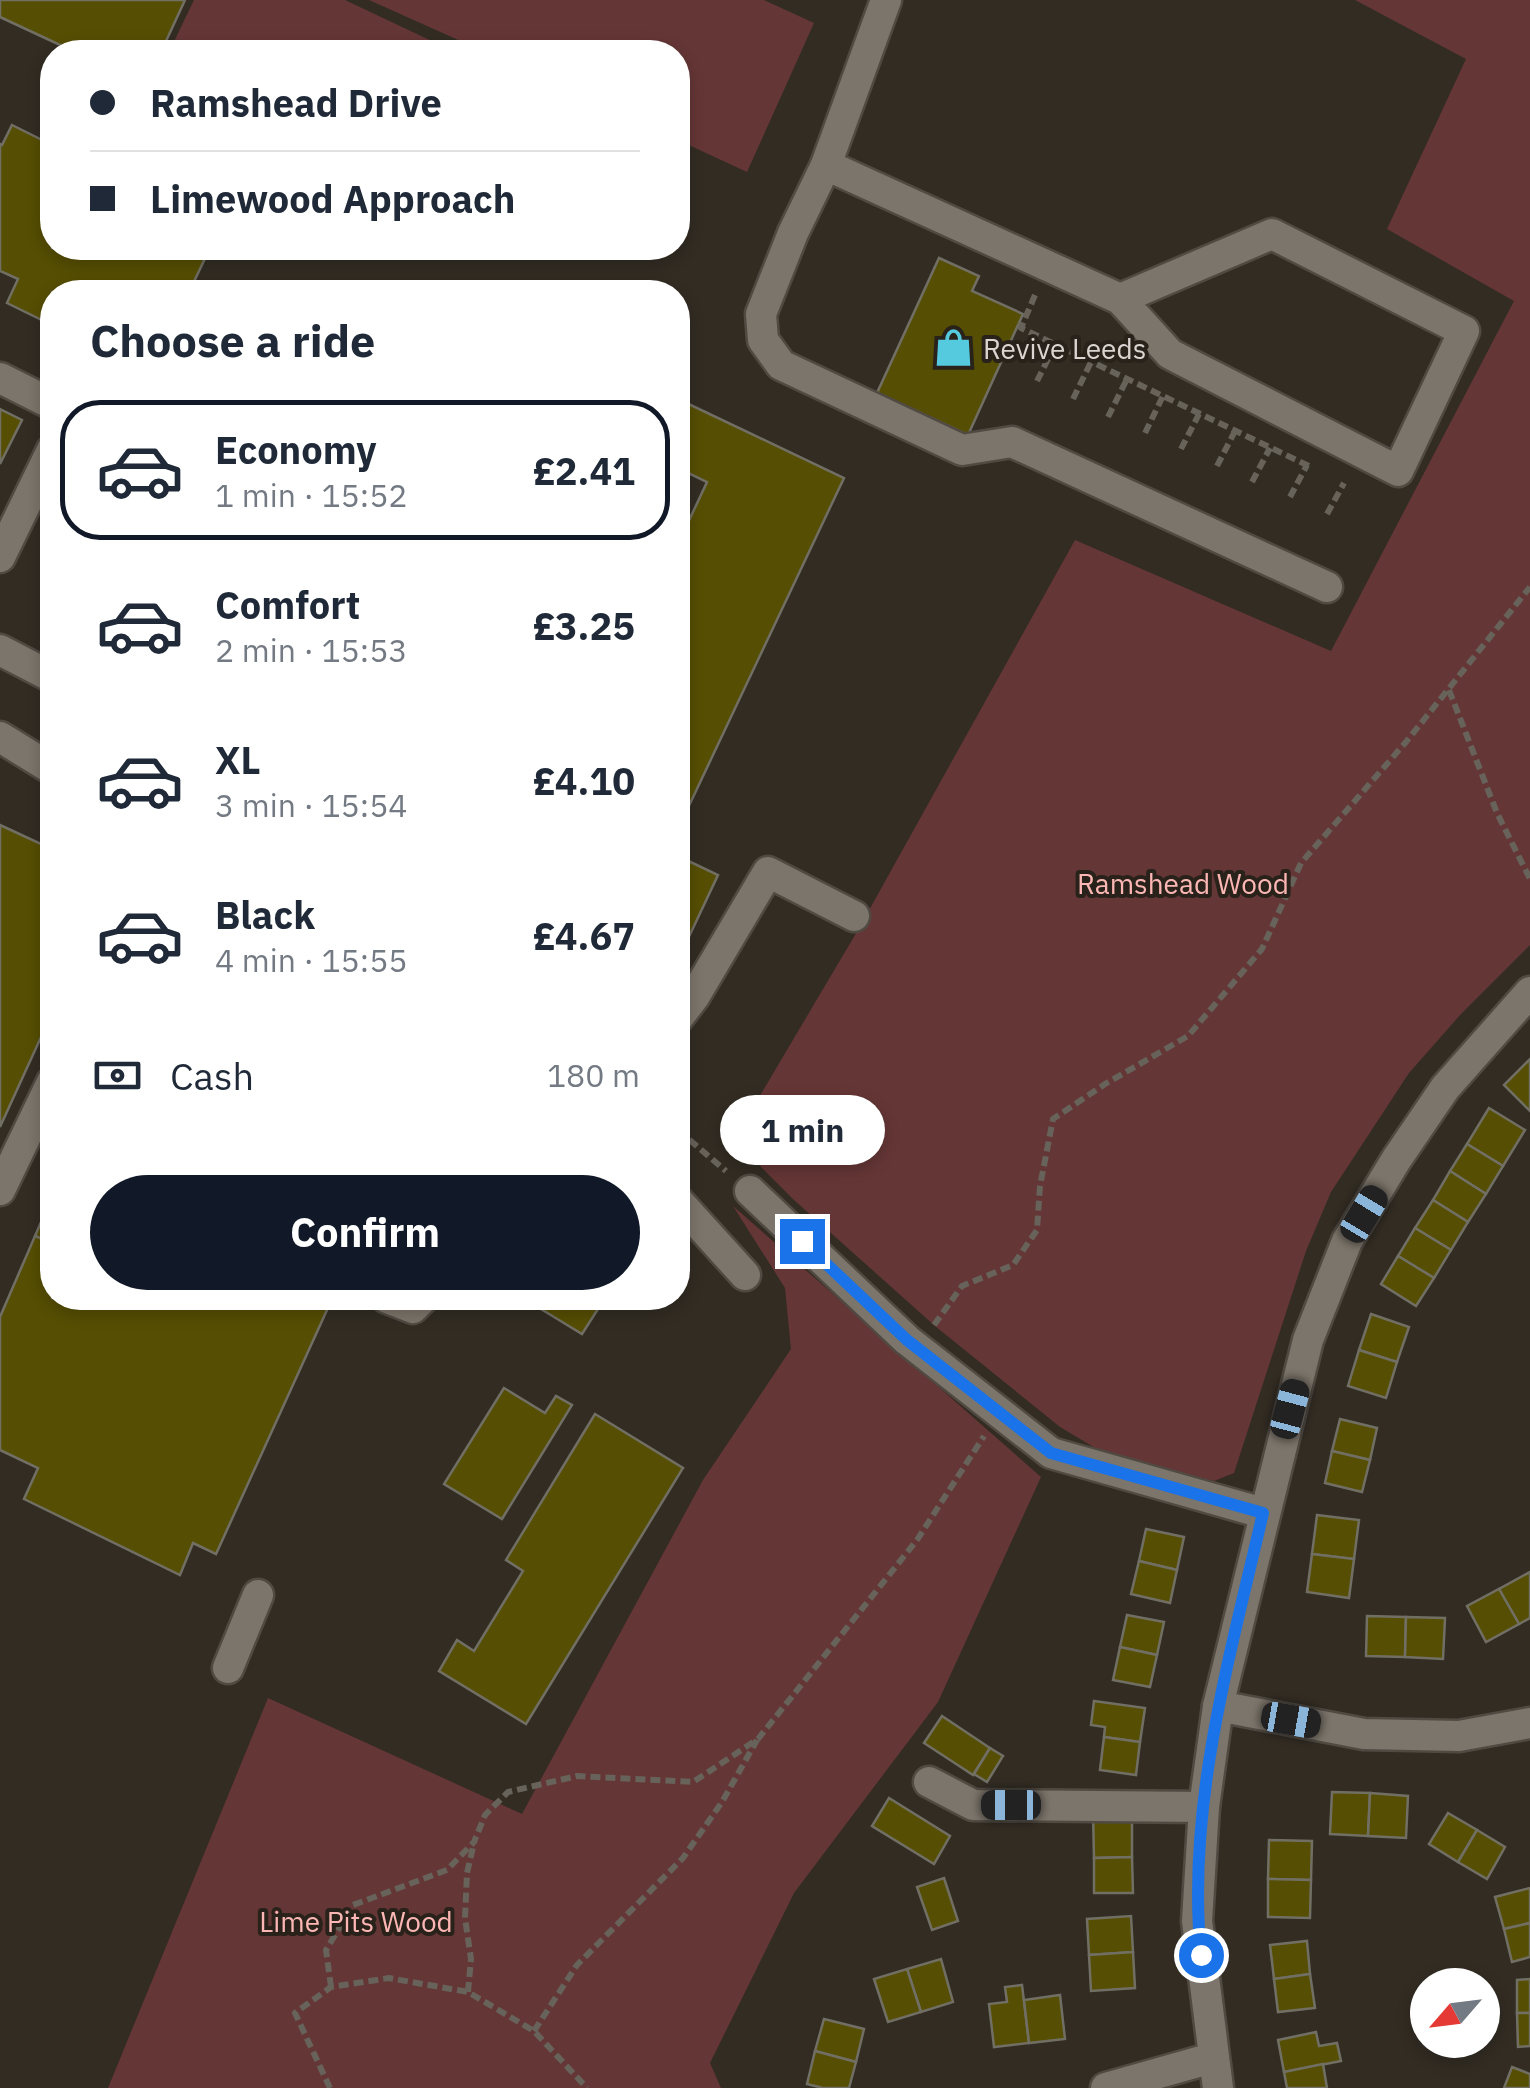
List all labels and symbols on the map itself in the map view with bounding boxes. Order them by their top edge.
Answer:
shop icon: Revive Leeds [932,327,974,369]
place label: Revive Leeds [983,330,1146,367]
park label: Ramshead Wood [1077,865,1289,902]
callout: 1 min [720,1096,884,1166]
car [1336,1181,1392,1247]
route end [780,1219,825,1264]
car [1268,1376,1312,1442]
car [1259,1700,1323,1740]
car [981,1790,1041,1820]
park label: Lime Pits Wood [259,1903,453,1940]
route start [1179,1933,1224,1978]
north arrow [1410,1968,1500,2058]

